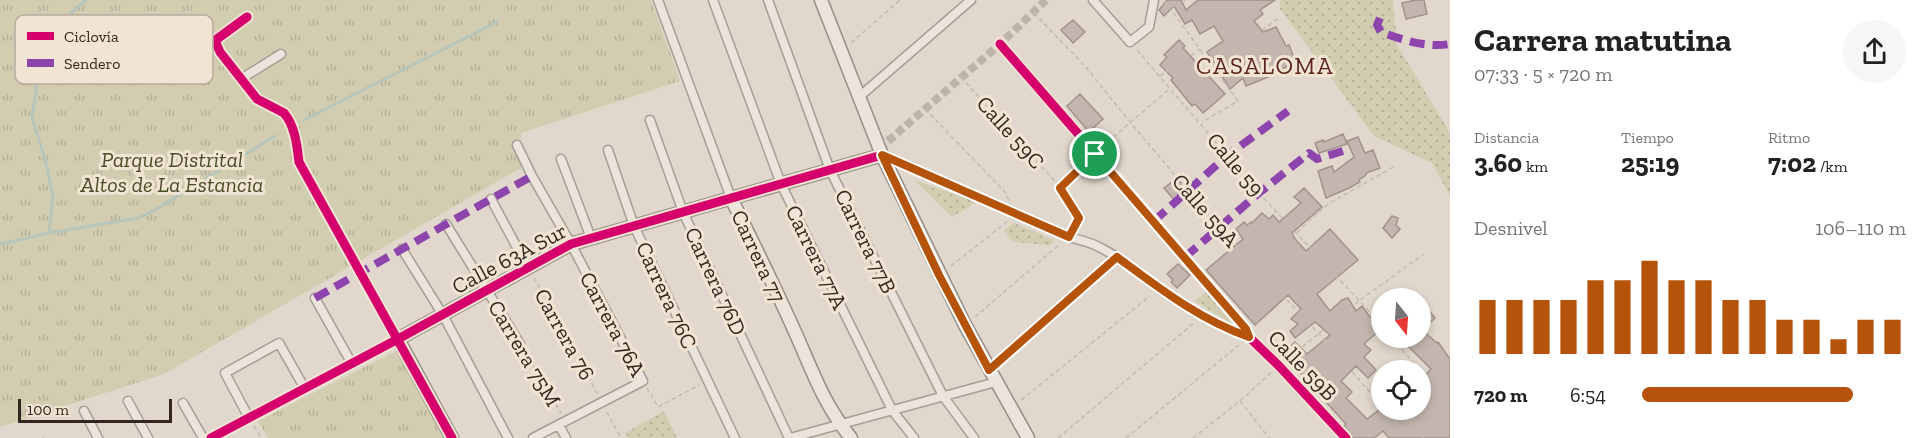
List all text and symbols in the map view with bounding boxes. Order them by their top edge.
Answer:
legend [15,15,213,84]
text: Carrera matutina [1474,20,1732,59]
button: share [1843,20,1906,83]
text: Ciclovía [64,27,119,46]
district label: CASALOMA [1196,51,1334,80]
text: Sendero [64,54,120,73]
text: 07:33 · 5 × 720 m [1474,62,1613,86]
street label: Calle 59C [971,90,1050,174]
street label: Calle 59 [1201,127,1270,202]
pin [1069,128,1120,179]
text: Distancia [1474,128,1539,147]
text: Tiempo [1621,128,1674,147]
text: Ritmo [1768,128,1810,147]
icon: arrive [1078,137,1111,170]
park label: Parque Distrital Altos de La Estancia [80,146,263,198]
text: 3.60 [1474,147,1522,179]
text: 25:19 [1621,147,1679,179]
text: 7:02 [1768,147,1816,179]
text: km [1522,157,1548,176]
text: /km [1816,157,1847,176]
street label: Calle 59A [1166,168,1246,253]
street label: Carrera 77B [829,185,902,298]
street label: Carrera 77A [780,201,854,314]
street label: Carrera 77 [725,206,792,307]
text: Desnivel [1474,216,1548,240]
text: 106–110 m [1815,216,1906,240]
street label: Calle 63A Sur [447,217,571,300]
street label: Carrera 76D [679,223,752,340]
street label: Carrera 76C [630,237,703,353]
street label: Carrera 76A [574,267,652,382]
street label: Carrera 76 [528,284,601,385]
north arrow [1371,288,1431,348]
map controls [1371,288,1431,420]
street label: Carrera 75M [482,295,567,411]
street label: Calle 59B [1262,324,1343,406]
button: locate [1371,360,1431,420]
text: 720 m [1474,383,1527,407]
text: 6:54 [1570,383,1606,407]
scale bar [18,396,172,424]
text: 100 m [27,400,69,419]

